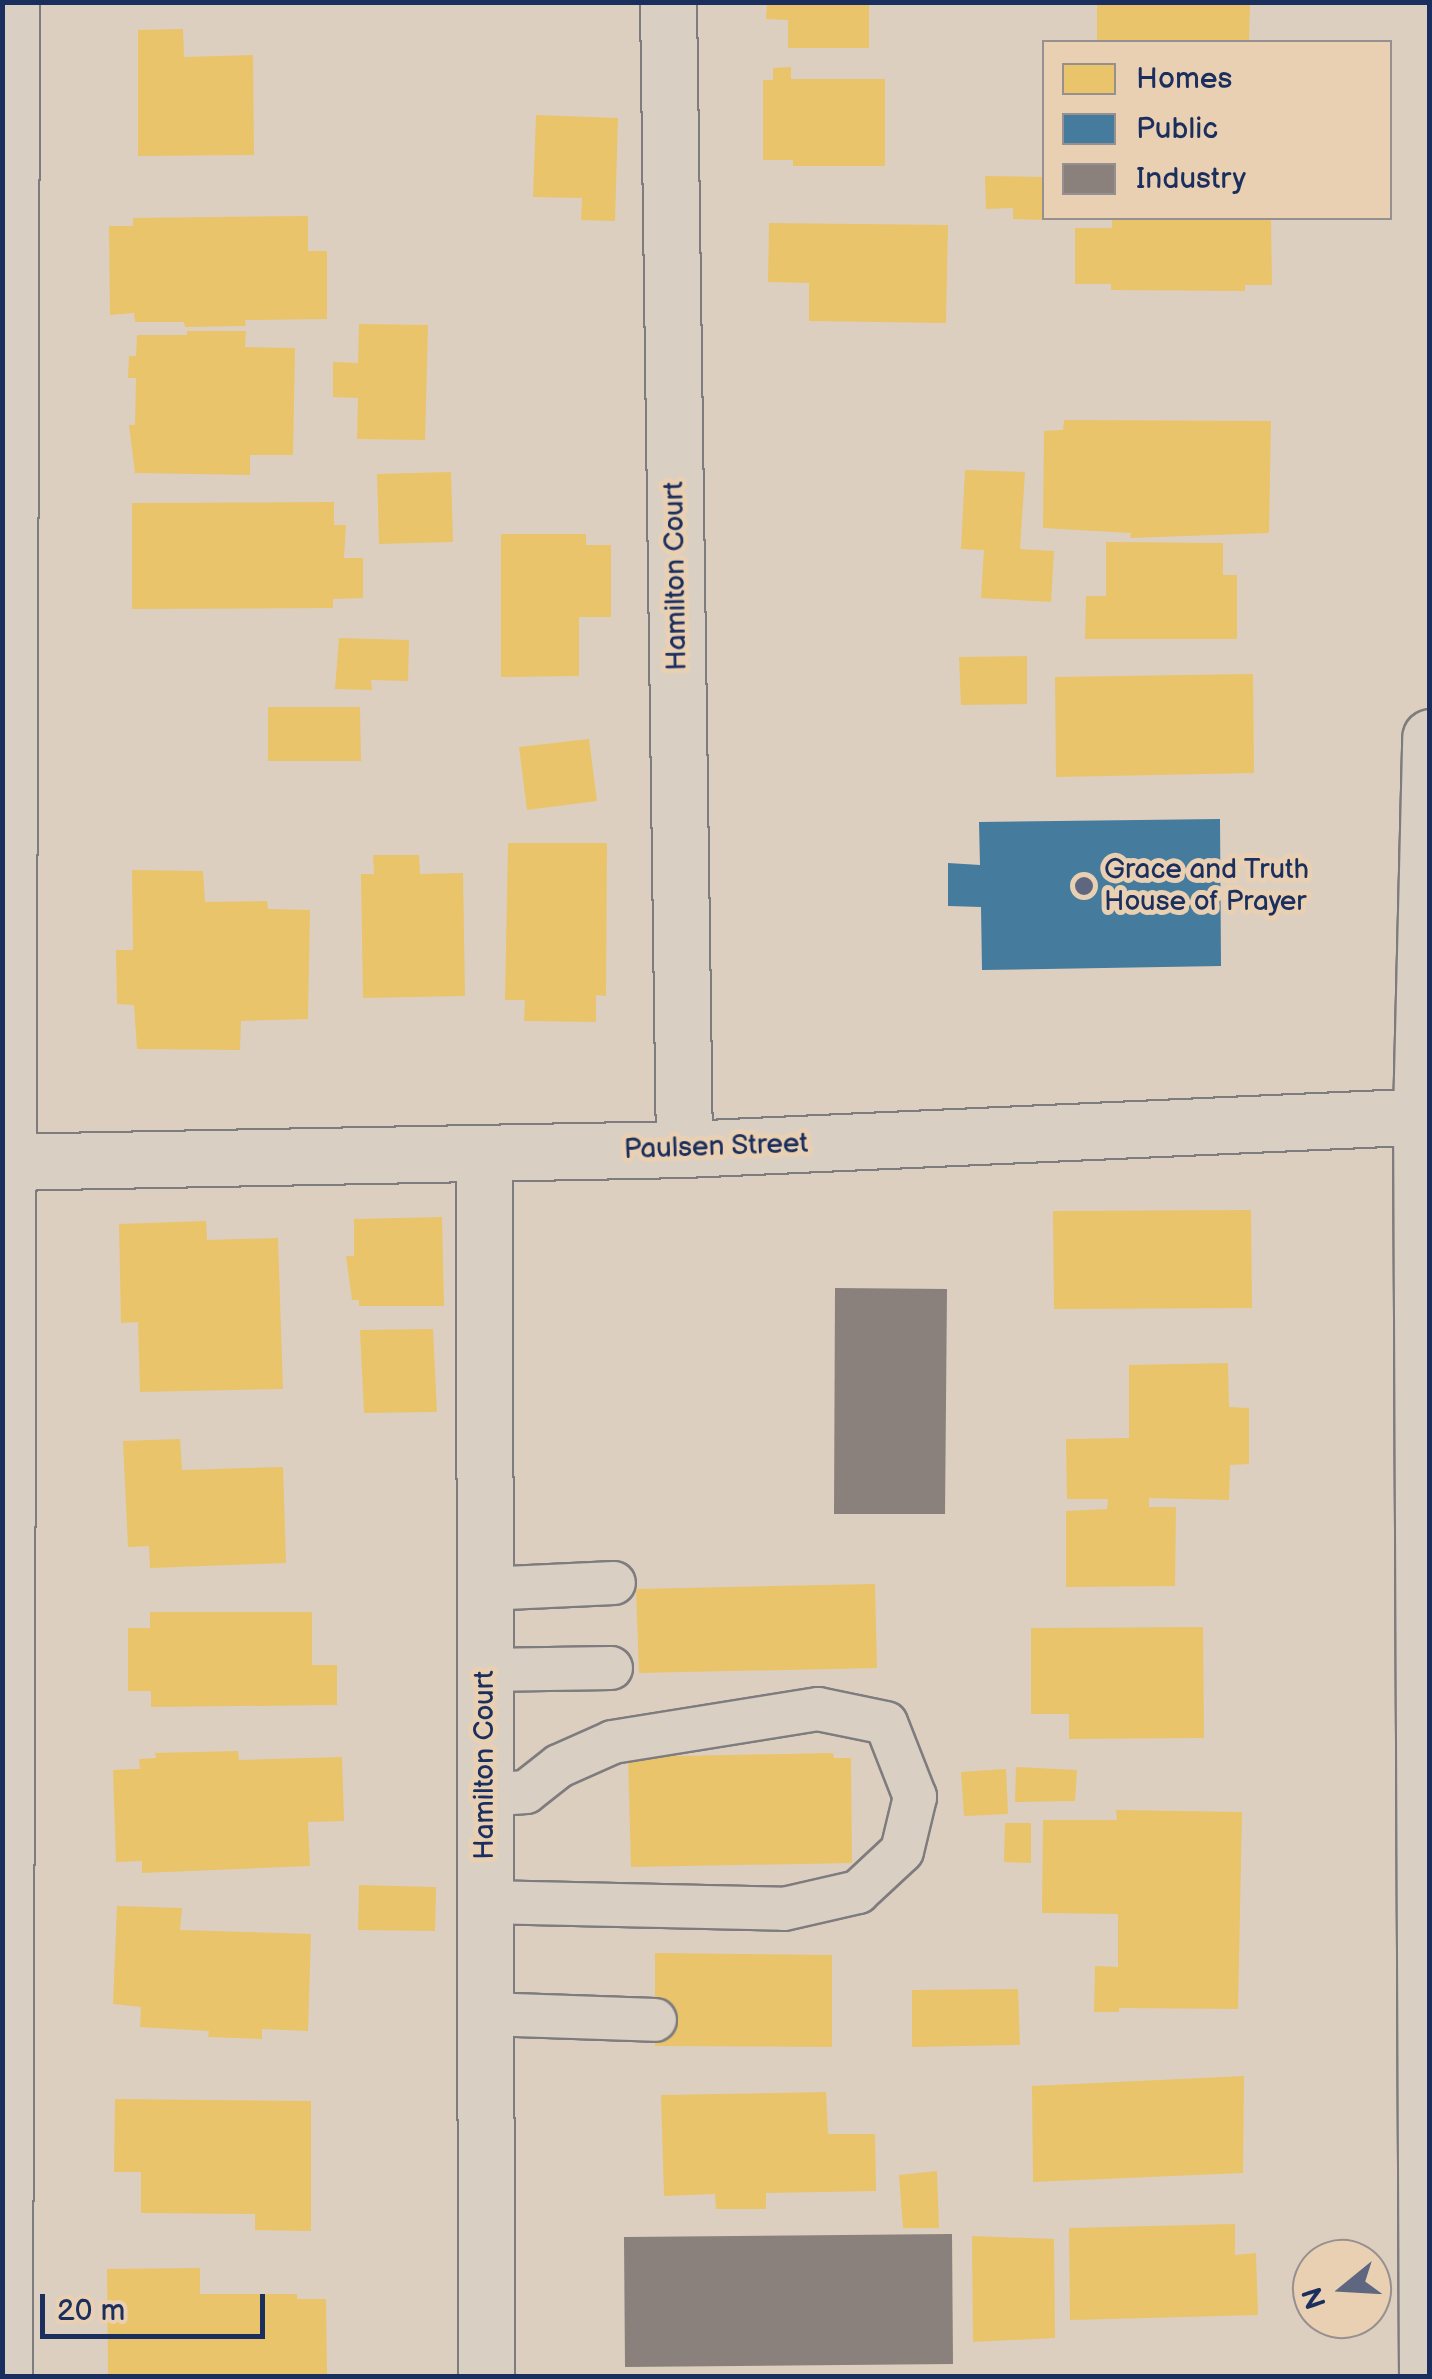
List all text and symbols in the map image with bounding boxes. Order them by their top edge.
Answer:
legend [1042,40,1392,220]
text: Homes [1136,61,1232,97]
text: Public [1136,111,1218,147]
text: Industry [1136,161,1246,197]
street label: Hamilton Court [658,481,694,671]
place label: Grace and Truth House of Prayer [1104,853,1310,919]
marker: Grace and Truth House of Prayer [1073,875,1095,897]
street label: Paulsen Street [623,1127,809,1167]
street label: Hamilton Court [468,1670,502,1860]
north arrow [1292,2239,1392,2339]
scale bar [45,2274,270,2336]
text: N [1296,2283,1334,2313]
text: 20 m [57,2293,125,2329]

